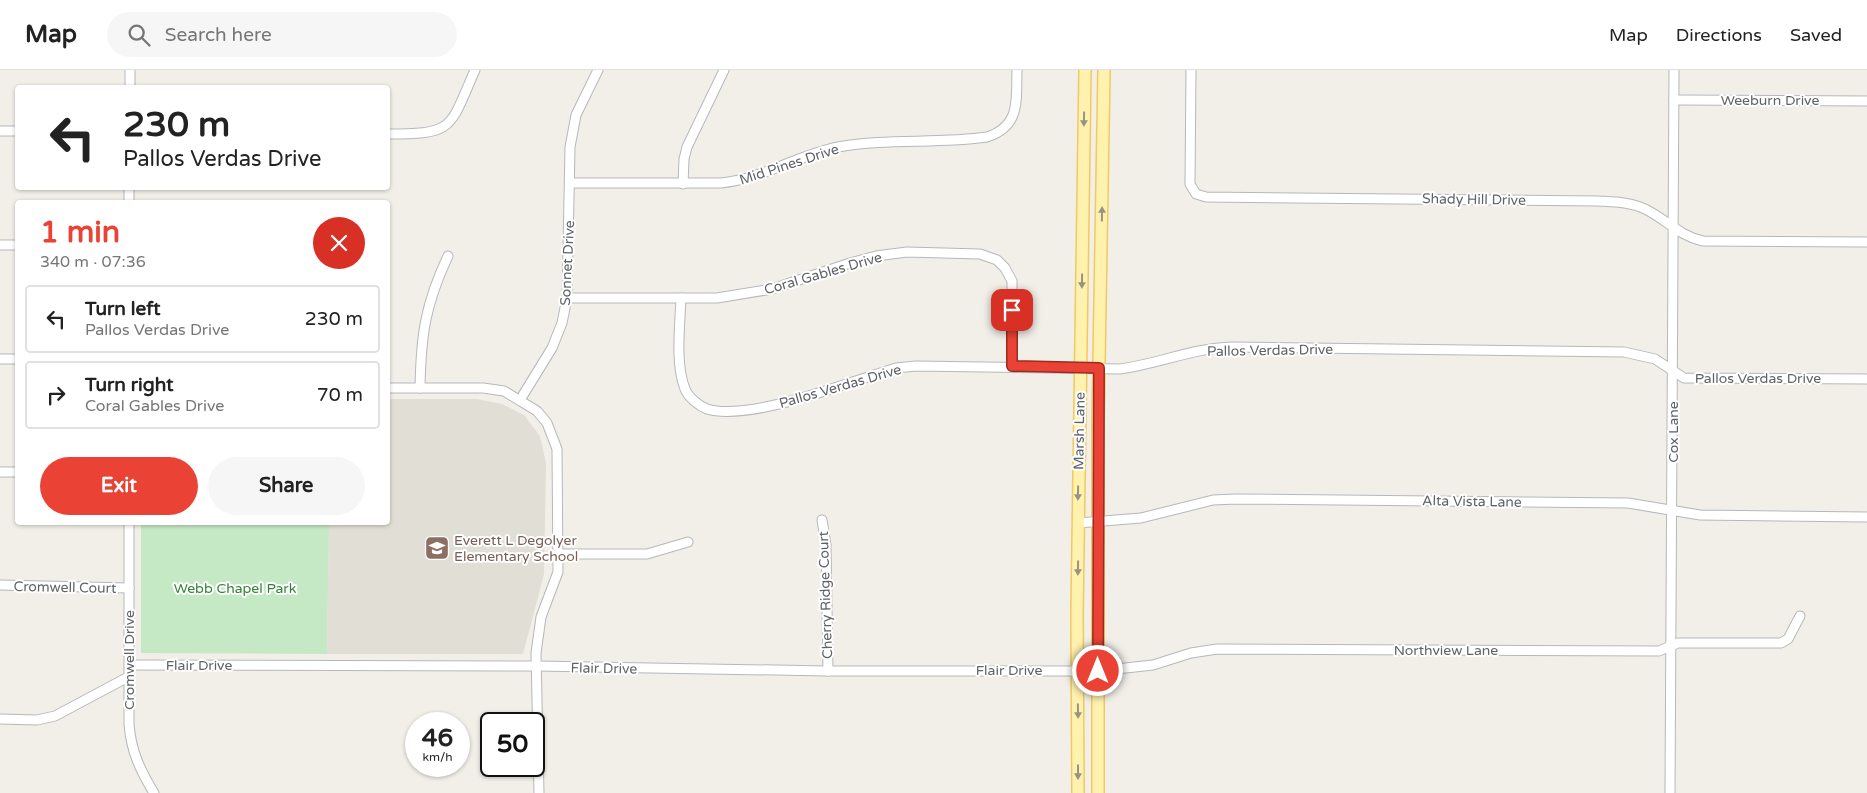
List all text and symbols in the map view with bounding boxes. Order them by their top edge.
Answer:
search box [107,12,457,57]
text: Map [25,20,77,49]
icon: search [125,21,153,49]
text: Search here [165,24,272,46]
text: Map [1609,24,1648,46]
text: Directions [1676,24,1762,46]
text: Saved [1790,24,1842,46]
street label: Weeburn Drive [1721,92,1819,109]
text: 230 m [123,104,230,146]
icon: left [40,105,105,170]
one-way arrow [1080,111,1088,127]
street label: Mid Pines Drive [737,140,841,189]
text: Pallos Verdas Drive [123,146,322,172]
street label: Shady Hill Drive [1422,190,1526,209]
one-way arrow [1098,206,1106,222]
text: 1 min [40,214,120,251]
button: close [313,217,365,269]
street label: Sonnet Drive [557,220,578,306]
street label: Coral Gables Drive [762,248,884,298]
text: 340 m · 07:36 [40,252,146,272]
one-way arrow [1078,273,1086,289]
pin [991,289,1033,331]
icon: arrive [998,296,1026,324]
text: Turn left [85,298,161,320]
icon: left [42,305,70,333]
text: 230 m [305,308,363,330]
text: Pallos Verdas Drive [85,320,229,340]
street label: Pallos Verdas Drive [1207,341,1333,360]
street label: Pallos Verdas Drive [777,361,903,412]
street label: Pallos Verdas Drive [1695,370,1821,387]
text: Turn right [85,374,173,396]
icon: right [42,381,70,409]
text: 70 m [317,384,363,406]
street label: Marsh Lane [1070,392,1089,470]
text: Coral Gables Drive [85,396,224,416]
street label: Cox Lane [1665,401,1682,463]
button: Exit [40,457,198,515]
button: Share [208,457,365,515]
one-way arrow [1074,485,1082,501]
street label: Alta Vista Lane [1422,492,1522,511]
street label: Cherry Ridge Court [815,530,836,659]
place label: Everett L Degolyer Elementary School [454,532,578,565]
school or university icon: Everett L Degolyer Elementary School [424,535,450,561]
one-way arrow [1073,560,1081,576]
street label: Cromwell Court [13,578,117,597]
park label: Webb Chapel Park [174,580,297,597]
street label: Cromwell Drive [121,610,138,710]
street label: Northview Lane [1394,642,1498,659]
position arrow [1071,644,1123,696]
street label: Flair Drive [166,657,232,674]
street label: Flair Drive [570,659,638,678]
street label: Flair Drive [976,662,1042,679]
one-way arrow [1074,703,1082,719]
speed limit sign: 50 [480,712,545,777]
text: 46 [422,723,453,753]
text: km/h [422,750,453,764]
one-way arrow [1074,765,1082,781]

